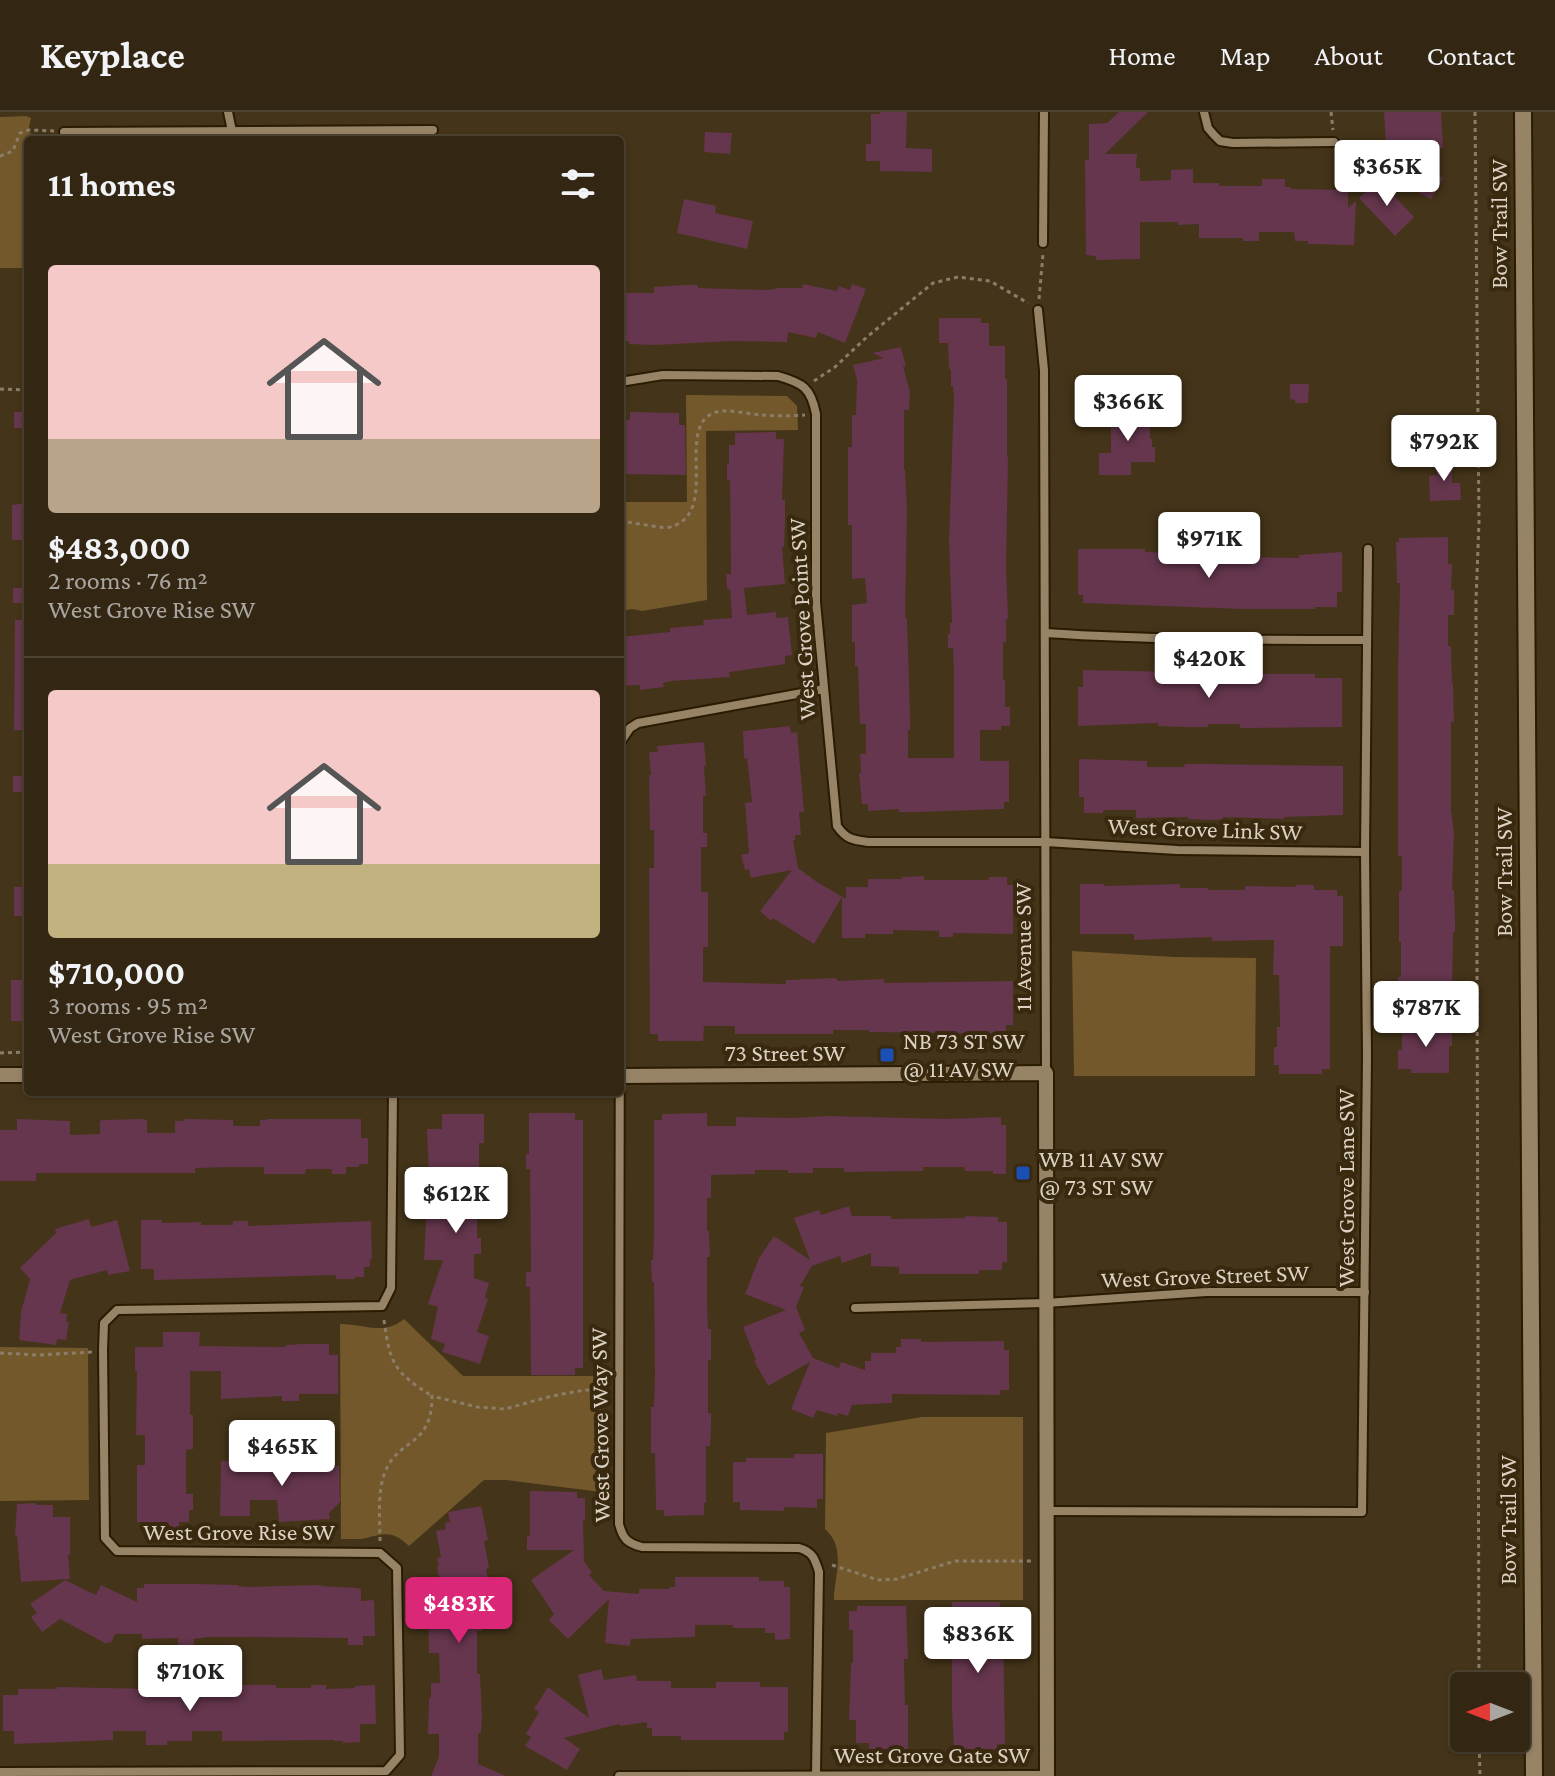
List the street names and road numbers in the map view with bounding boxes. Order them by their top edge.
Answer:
street label: Bow Trail SW [1485,159,1512,289]
street label: West Grove Point SW [783,517,820,721]
street label: Bow Trail SW [1490,807,1517,937]
street label: West Grove Link SW [1107,812,1303,845]
street label: 11 Avenue SW [1009,883,1036,1011]
street label: 73 Street SW [725,1039,845,1066]
street label: West Grove Lane SW [1332,1089,1359,1287]
street label: West Grove Street SW [1100,1258,1309,1293]
street label: West Grove Way SW [584,1327,615,1523]
street label: Bow Trail SW [1494,1455,1521,1585]
street label: West Grove Rise SW [143,1518,335,1545]
street label: West Grove Gate SW [834,1741,1030,1768]

